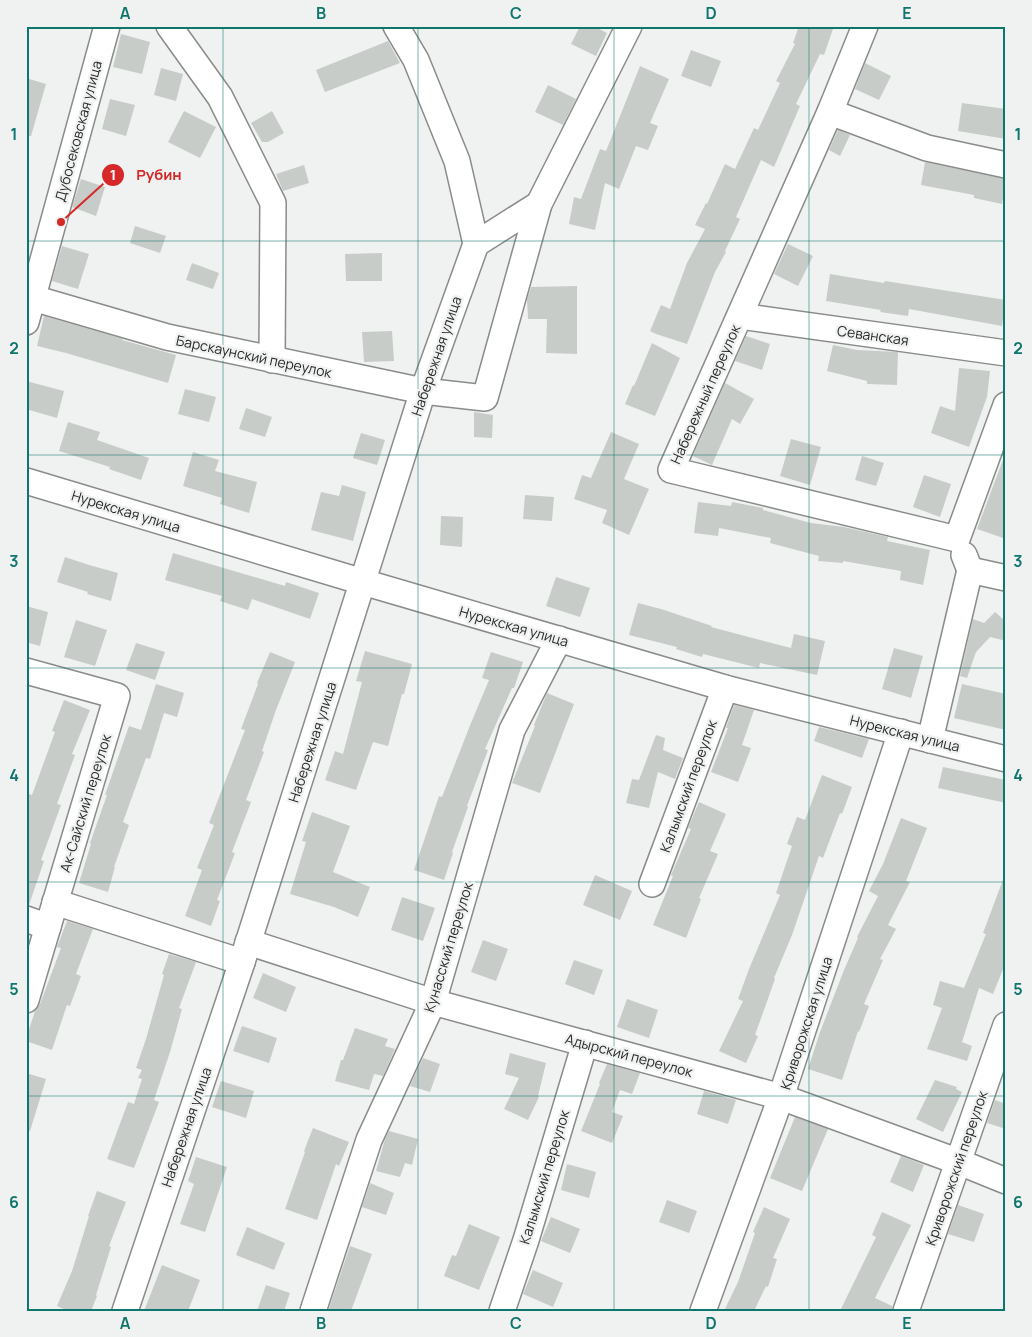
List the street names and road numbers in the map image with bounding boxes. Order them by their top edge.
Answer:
street label: Дубосековская улица [50,58,106,204]
street label: Набережная улица [407,293,465,419]
street label: Набережный переулок [666,320,745,467]
street label: Севанская [836,321,910,349]
street label: Барскаунский переулок [174,330,335,382]
street label: Нурекская улица [69,485,183,537]
street label: Нурекская улица [457,601,571,651]
street label: Набережная улица [284,679,340,805]
street label: Нурекская улица [848,710,962,756]
street label: Калымский переулок [655,716,721,855]
street label: Ак-Сайский переулок [55,731,115,874]
street label: Кунасский переулок [419,879,477,1014]
street label: Криворожская улица [776,954,836,1092]
street label: Адырский переулок [563,1029,696,1081]
street label: Набережная улица [157,1064,215,1190]
street label: Криворожский переулок [921,1087,992,1248]
street label: Калымский переулок [515,1107,574,1246]

